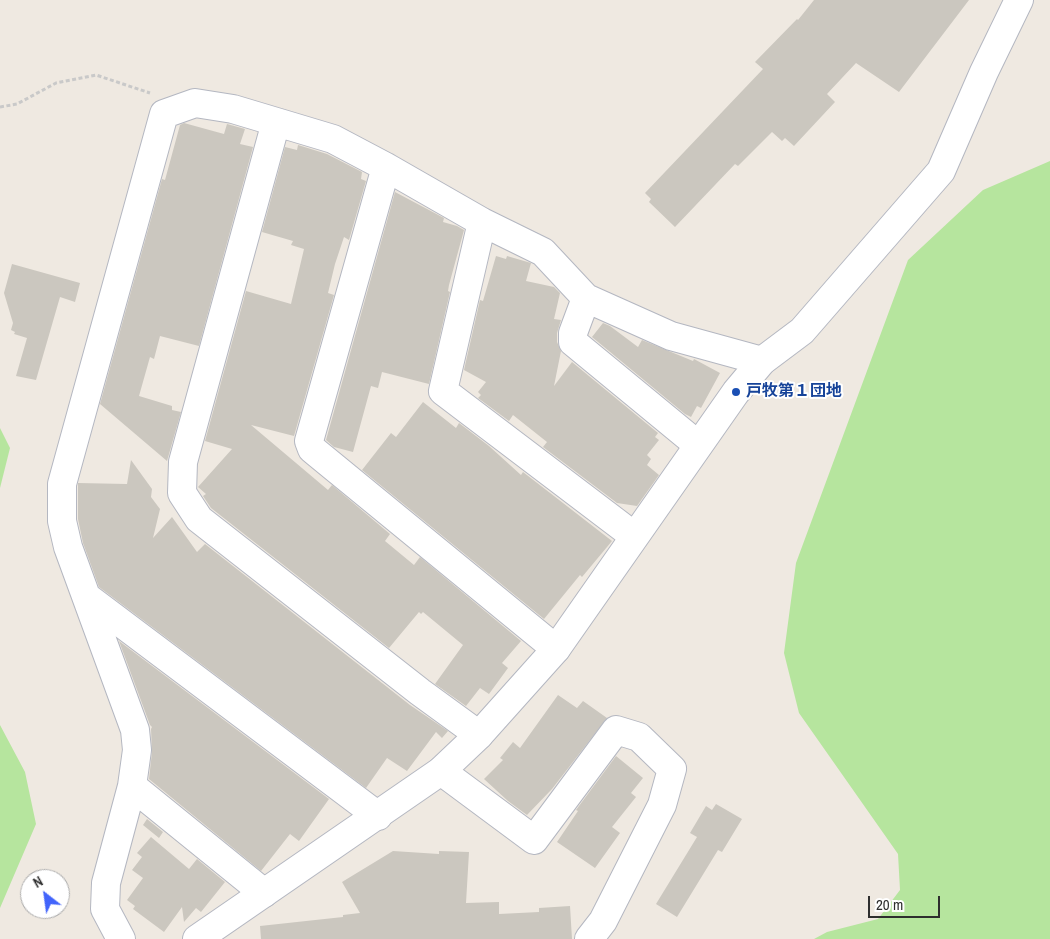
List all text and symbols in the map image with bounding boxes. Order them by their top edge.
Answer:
place label: 戸牧第１団地 [746,382,842,402]
marker: 戸牧第１団地 [730,386,742,398]
north arrow [20,869,70,919]
text: N [30,872,46,892]
scale bar [870,886,942,918]
text: 20 m [876,894,903,915]

